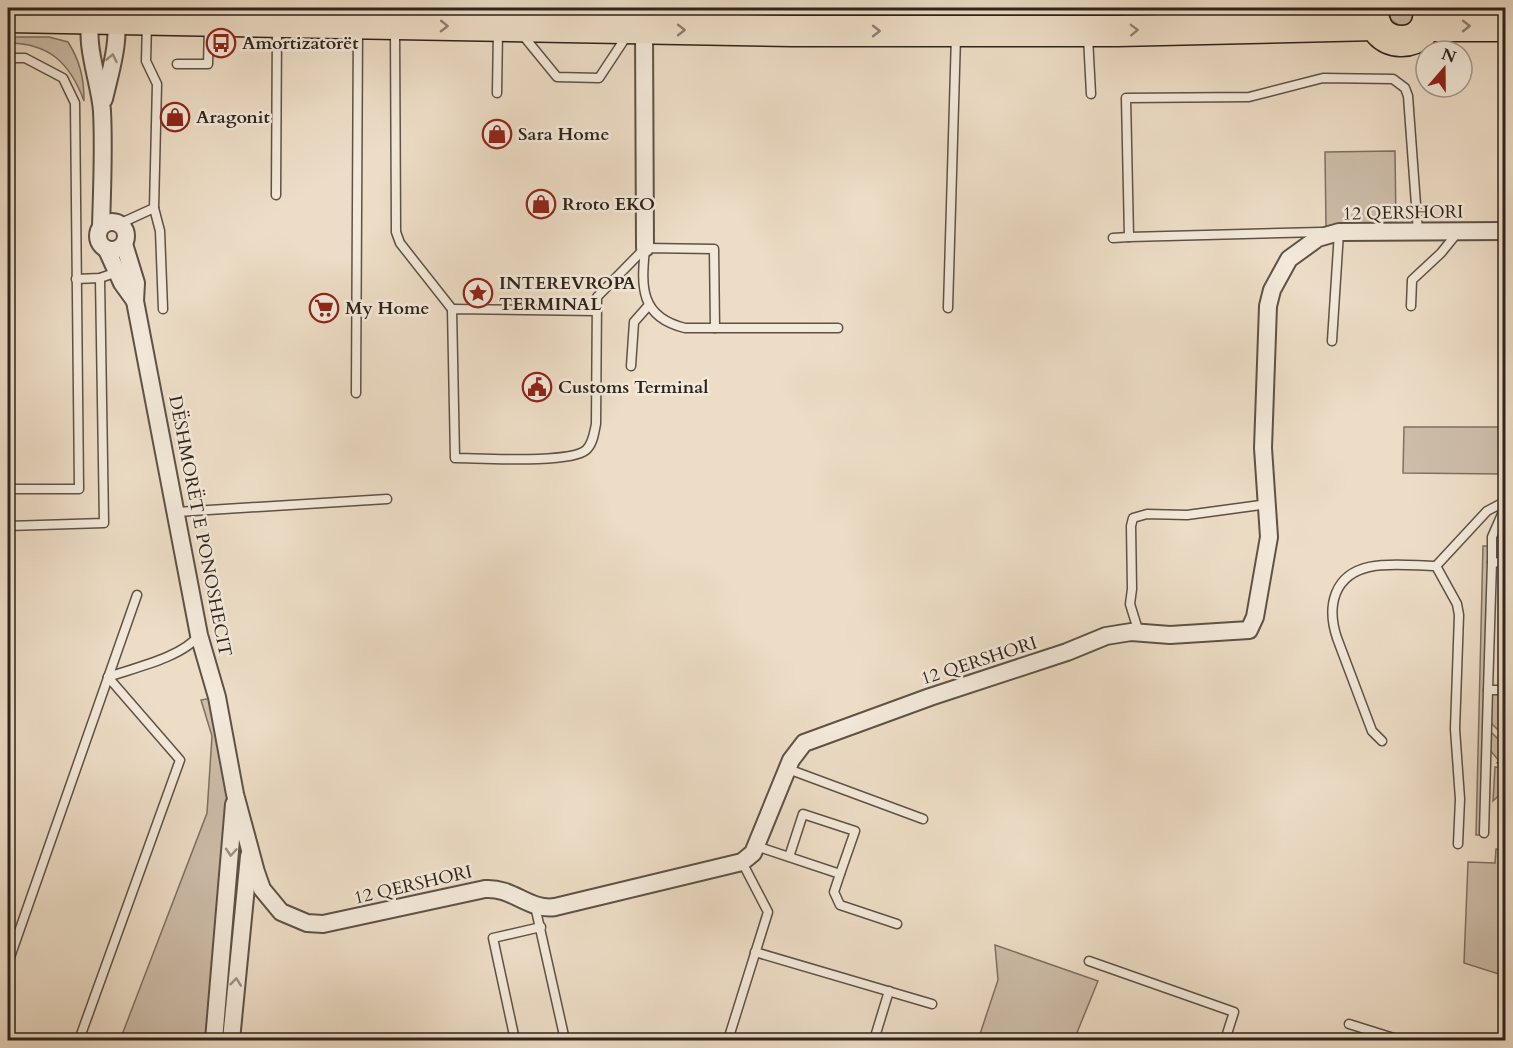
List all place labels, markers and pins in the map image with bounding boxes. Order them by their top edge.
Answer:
bus stop icon: Amortizatorët [205,27,237,59]
place label: Amortizatorët [242,31,359,56]
shop icon: Aragonit [159,101,191,133]
place label: Aragonit [196,105,270,130]
shop icon: Sara Home [481,118,513,150]
place label: Sara Home [518,122,609,147]
shop icon: Rroto EKO [525,188,557,220]
place label: Rroto EKO [562,192,655,217]
place label: INTEREVROPA TERMINAL [499,271,636,317]
place icon: INTEREVROPA TERMINAL [462,277,494,309]
supermarket icon: My Home [308,292,340,324]
place label: My Home [345,296,429,321]
public building icon: Customs Terminal [521,371,553,403]
place label: Customs Terminal [558,375,708,400]

